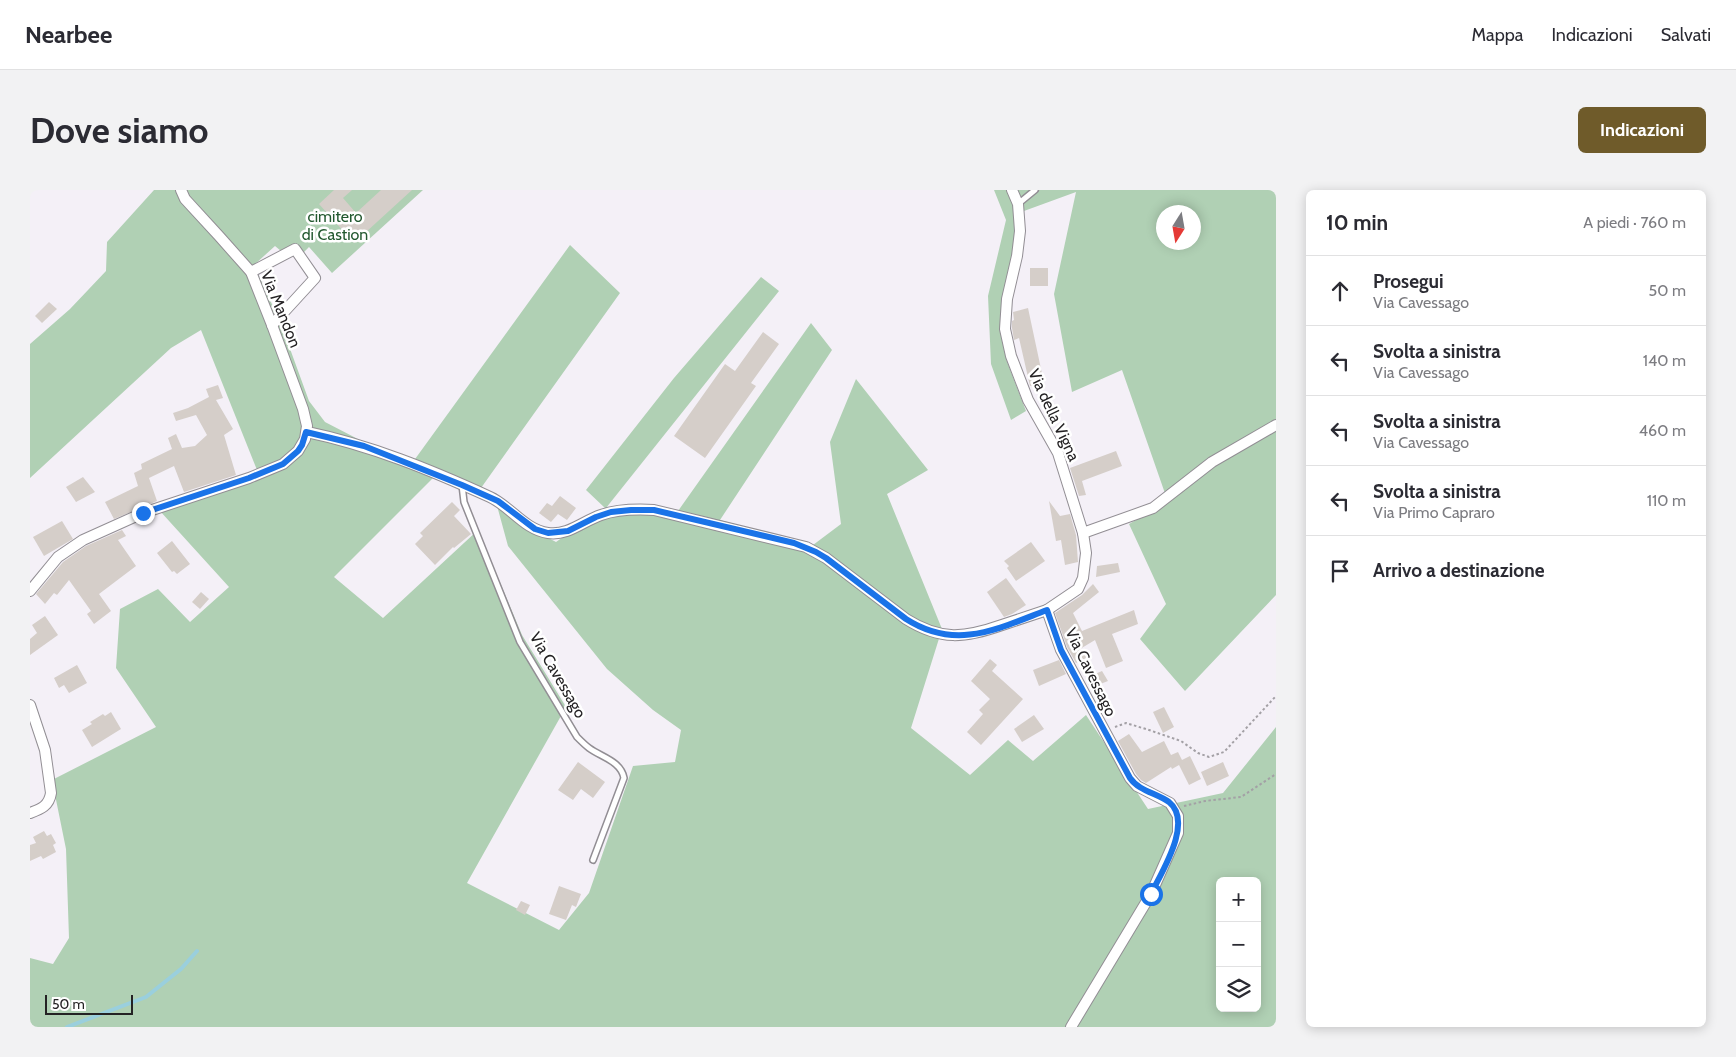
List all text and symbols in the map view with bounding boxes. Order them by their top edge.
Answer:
text: Nearbee [25,20,112,49]
text: Mappa [1472,24,1523,46]
text: Indicazioni [1551,24,1633,46]
text: Salvati [1661,24,1711,46]
button: Indicazioni [1578,107,1706,153]
text: Dove siamo [30,109,209,152]
north arrow [1156,205,1201,250]
park label: cimitero di Castion [302,207,368,244]
text: 10 min [1326,210,1388,235]
text: A piedi · 760 m [1583,213,1686,232]
street label: Via Mandon [257,268,305,350]
text: Prosegui [1373,270,1444,293]
icon: ahead [1326,277,1354,305]
text: 50 m [1649,281,1686,300]
text: Via Cavessago [1373,293,1469,312]
text: Svolta a sinistra [1373,340,1501,363]
icon: left [1326,347,1354,375]
text: 140 m [1643,351,1686,370]
text: Via Cavessago [1373,363,1469,382]
street label: Via della Vigna [1024,366,1084,464]
text: Svolta a sinistra [1373,410,1501,433]
icon: left [1326,417,1354,445]
text: 460 m [1639,421,1686,440]
text: Via Cavessago [1373,433,1469,452]
text: Svolta a sinistra [1373,480,1501,503]
icon: left [1326,487,1354,515]
text: 110 m [1647,491,1686,510]
route end [132,502,155,525]
text: Via Primo Capraro [1373,503,1495,522]
icon: arrive [1326,557,1354,585]
text: Arrivo a destinazione [1373,559,1544,582]
street label: Via Cavessago [1061,625,1121,719]
street label: Via Cavessago [526,629,590,721]
map controls [1216,877,1261,1012]
button: + [1216,877,1261,922]
route start [1140,883,1163,906]
button: − [1216,922,1261,967]
button: layers [1216,967,1261,1012]
scale bar [45,992,132,1015]
text: 50 m [52,995,85,1013]

